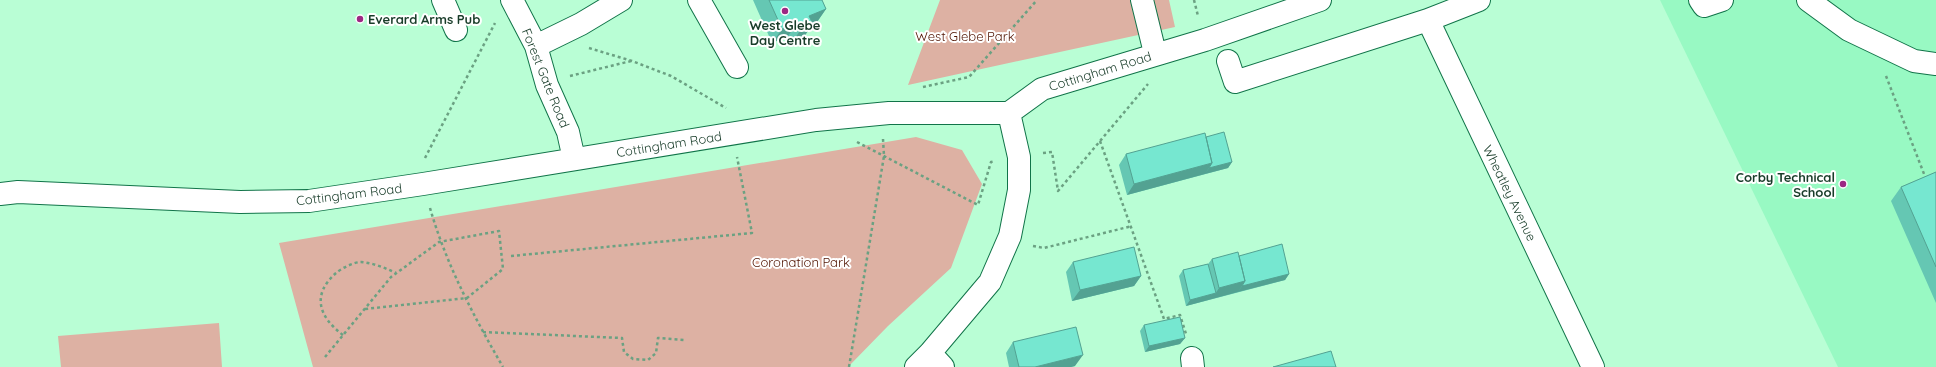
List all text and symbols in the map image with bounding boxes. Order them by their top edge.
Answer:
marker: West Glebe Day Centre [780,6,790,16]
place label: Everard Arms Pub [368,11,480,27]
marker: Everard Arms Pub [355,14,365,24]
place label: West Glebe Day Centre [750,17,821,48]
street label: Forest Gate Road [519,26,573,130]
park label: West Glebe Park [915,28,1015,44]
street label: Cottingham Road [1047,48,1153,94]
street label: Cottingham Road [615,128,723,160]
street label: Wheatley Avenue [1480,142,1540,244]
place label: Corby Technical School [1736,169,1835,200]
marker: Corby Technical School [1838,179,1848,189]
street label: Cottingham Road [295,180,403,208]
park label: Coronation Park [752,254,850,270]

